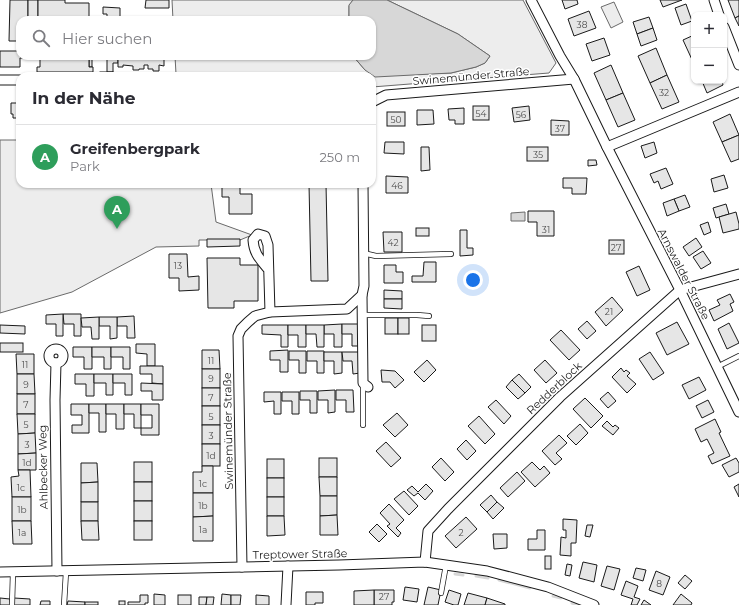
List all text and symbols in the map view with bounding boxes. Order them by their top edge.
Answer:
map controls [691,12,727,84]
button: + [691,12,727,48]
search box [16,16,376,60]
house number: 38 [577,19,588,30]
icon: search [30,27,52,49]
text: Hier suchen [62,29,152,48]
button: − [691,48,727,84]
street label: Swinemünder Straße [412,64,530,88]
house number: 32 [659,87,669,98]
text: In der Nähe [32,88,136,108]
house number: 54 [475,108,487,119]
house number: 56 [516,109,527,120]
house number: 50 [390,114,402,125]
house number: 37 [555,123,565,134]
text: Greifenbergpark [70,139,200,158]
text: A [40,149,50,165]
text: 250 m [319,149,360,165]
house number: 35 [533,149,543,160]
text: Park [70,158,100,174]
house number: 46 [391,180,403,191]
pin: A [104,196,130,229]
house number: 31 [542,224,550,235]
street label: Arnswalder Straße [655,226,713,322]
house number: 42 [387,237,399,248]
house number: 27 [611,242,621,253]
house number: 13 [174,260,182,271]
your location [463,270,483,290]
house number: 21 [605,306,613,317]
house number: 11 [208,355,214,366]
house number: 11 [22,359,28,370]
street label: Redderblock [523,359,585,417]
street label: Swinemünder Straße [220,372,236,490]
house number: 9 [208,373,214,384]
house number: 9 [23,379,29,390]
house number: 7 [208,392,214,403]
house number: 7 [23,399,29,410]
house number: 5 [208,411,214,422]
house number: 5 [23,419,29,430]
street label: Ahlbecker Weg [35,425,51,509]
house number: 3 [208,430,214,441]
house number: 3 [24,439,30,450]
house number: 1d [206,450,216,461]
house number: 1d [22,457,32,468]
house number: 1c [199,478,207,489]
house number: 1c [17,482,25,493]
house number: 1b [198,500,208,511]
house number: 1b [17,504,27,515]
house number: 1a [199,524,207,535]
house number: 1a [18,527,26,538]
house number: 2 [458,527,464,538]
street label: Treptower Straße [253,546,348,562]
house number: 8 [656,578,662,589]
house number: 27 [379,591,389,602]

